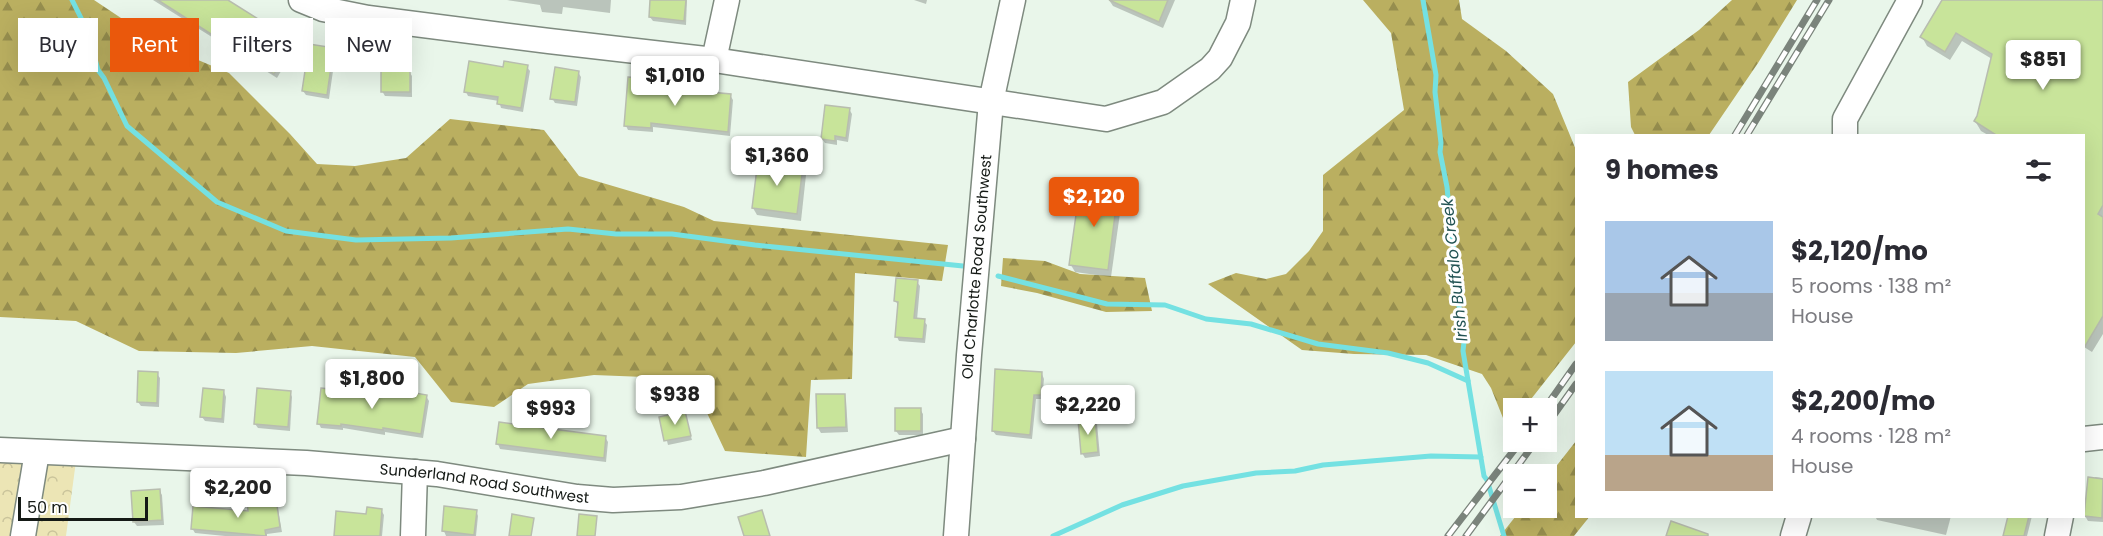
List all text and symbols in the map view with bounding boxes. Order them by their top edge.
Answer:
chip: Buy [18,18,98,72]
chip: Rent [110,18,199,72]
chip: Filters [211,18,313,72]
chip: New [325,18,412,72]
pin: $851 [2007,40,2079,91]
text: $851 [2020,45,2066,73]
pin: $1,010 [626,56,724,107]
text: $1,010 [645,61,705,89]
pin: $1,360 [728,136,826,187]
text: $1,360 [745,141,809,169]
text: 9 homes [1605,152,1719,188]
street label: Old Charlotte Road Southwest [956,154,996,380]
icon: filters [2022,154,2055,187]
pin: $2,120 [1045,177,1143,228]
text: $2,120 [1063,182,1125,210]
water label: Irish Buffalo Creek [1435,196,1473,343]
text: $2,120/mo [1791,233,1928,269]
icon: home [1653,245,1725,317]
text: 5 rooms · 138 m² [1791,272,1951,300]
text: House [1791,302,1853,330]
pin: $1,800 [323,359,421,410]
text: $1,800 [339,364,405,392]
pin: $938 [639,375,711,426]
text: $938 [650,380,700,408]
text: $2,200/mo [1791,383,1935,419]
pin: $2,220 [1039,385,1137,436]
pin: $993 [515,389,587,440]
text: $2,220 [1055,390,1121,418]
text: $993 [526,394,576,422]
icon: home [1653,395,1725,467]
map controls [1503,398,1557,518]
button: + [1503,398,1557,452]
text: 4 rooms · 128 m² [1791,422,1951,450]
text: House [1791,452,1853,480]
street label: Sunderland Road Southwest [379,458,590,508]
button: − [1503,464,1557,518]
pin: $2,200 [189,468,287,519]
text: $2,200 [204,473,272,501]
scale bar [18,494,148,522]
text: 50 m [27,496,68,519]

